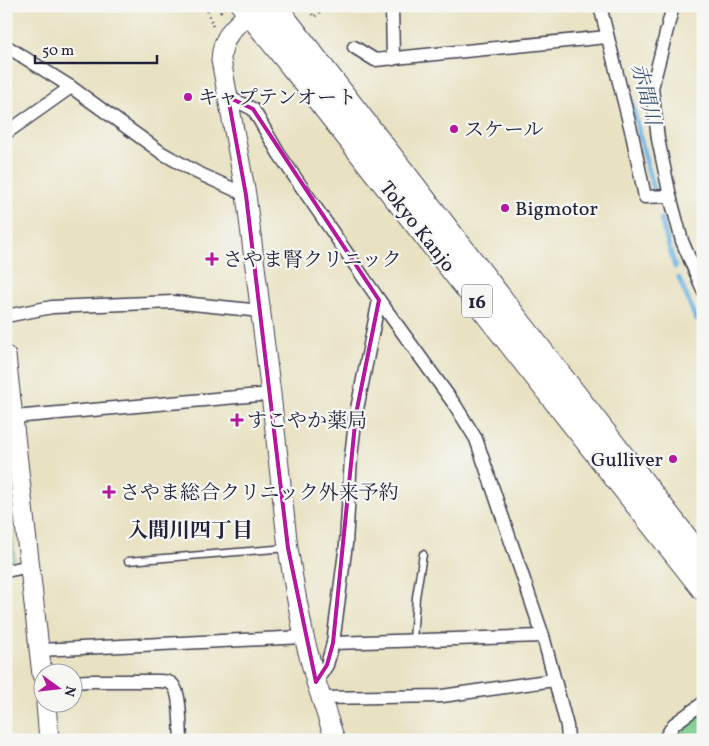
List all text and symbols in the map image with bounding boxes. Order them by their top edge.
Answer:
scale bar [35,32,158,64]
text: 50 m [42,41,74,62]
water label: 赤間川 [623,60,667,130]
place label: キャプテンオート [198,85,357,113]
marker: キャプテンオート [182,91,194,103]
place label: スケール [464,117,544,145]
marker: スケール [448,123,460,135]
street label: Tokyo Kanjo [372,176,461,279]
place label: Bigmotor [515,196,598,224]
marker: Bigmotor [499,202,511,214]
place label: さやま腎クリニック [223,247,402,275]
marker: さやま腎クリニック [205,252,219,266]
road number: 16 [462,284,492,318]
place label: すこやか薬局 [247,408,367,436]
marker: すこやか薬局 [231,414,243,426]
place label: Gulliver [591,447,663,475]
marker: Gulliver [667,453,679,465]
place label: さやま総合クリニック外来予約 [120,480,399,508]
marker: さやま総合クリニック外来予約 [102,485,116,499]
district label: 入間川四丁目 [127,517,253,546]
north arrow [32,664,82,714]
text: N [59,684,80,698]

